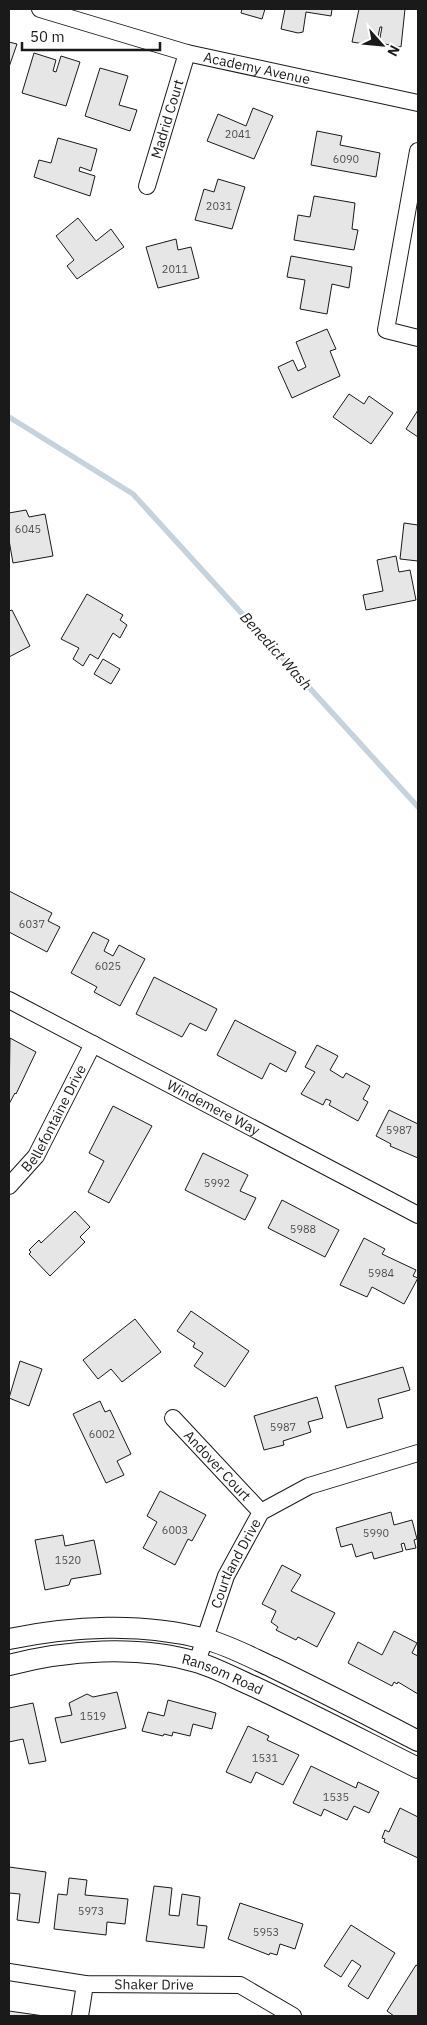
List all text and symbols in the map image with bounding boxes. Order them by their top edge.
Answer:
scale bar [22,20,160,52]
north arrow [357,20,407,70]
text: 50 m [30,27,65,46]
text: N [383,42,404,60]
street label: Academy Avenue [202,48,312,88]
street label: Madrid Court [147,77,188,161]
house number: 2041 [225,127,252,141]
house number: 6090 [333,152,359,166]
house number: 2031 [206,199,233,213]
house number: 2011 [162,262,189,276]
house number: 6045 [15,522,41,536]
water label: Benedict Wash [236,608,316,694]
house number: 6037 [19,917,45,931]
house number: 6025 [95,959,121,973]
street label: Bellefontaine Drive [17,1061,90,1176]
street label: Windemere Way [164,1076,263,1139]
house number: 5987 [386,1123,412,1137]
house number: 5992 [204,1176,230,1190]
house number: 5988 [290,1222,316,1236]
house number: 5984 [368,1266,395,1280]
house number: 5987 [270,1420,296,1434]
street label: Andover Court [180,1426,255,1505]
house number: 6002 [89,1427,115,1441]
street label: Courtland Drive [207,1515,265,1611]
house number: 6003 [162,1523,188,1537]
house number: 5990 [363,1526,389,1540]
house number: 1520 [55,1553,81,1567]
street label: Ransom Road [180,1650,266,1699]
house number: 1519 [80,1709,106,1723]
house number: 1531 [252,1751,279,1765]
house number: 1535 [323,1790,349,1804]
house number: 5973 [78,1904,104,1918]
house number: 5953 [253,1925,279,1939]
street label: Shaker Drive [114,1975,194,1994]

